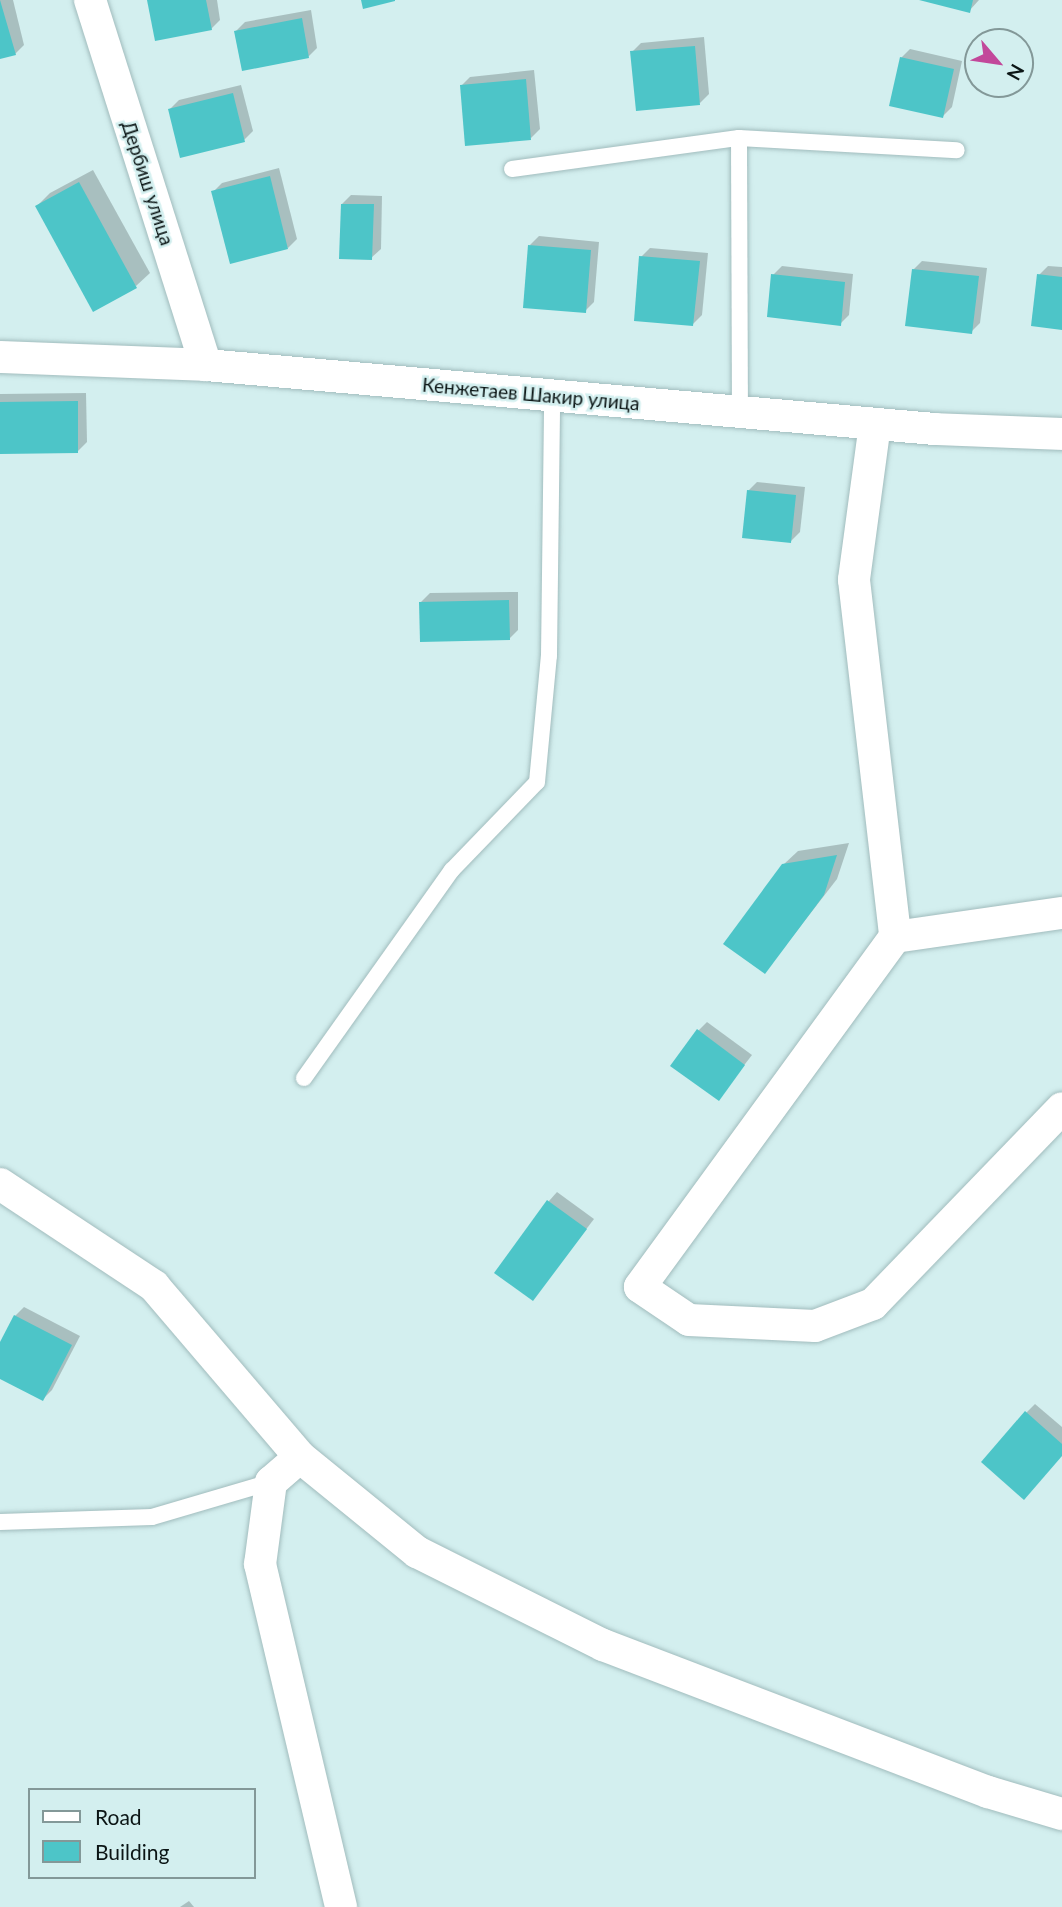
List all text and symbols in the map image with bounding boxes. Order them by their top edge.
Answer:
north arrow [964,28,1034,98]
text: N [1002,60,1030,84]
street label: Дербиш улица [117,118,179,248]
street label: Кенжетаев Шакир улица [421,373,641,415]
legend [28,1788,256,1879]
text: Road [95,1804,142,1829]
text: Building [95,1839,170,1864]

